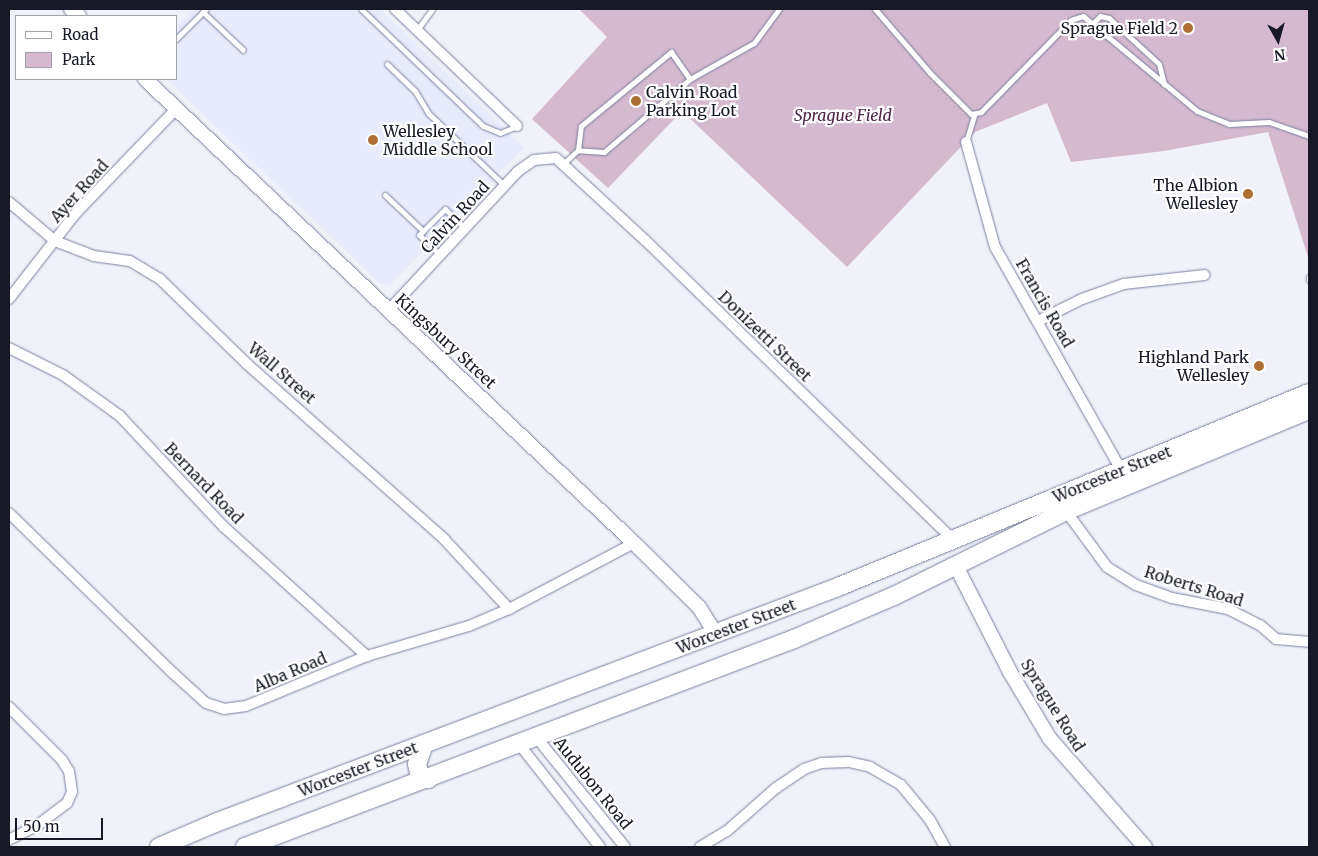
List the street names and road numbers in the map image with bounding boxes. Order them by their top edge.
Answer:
street label: Ayer Road [46,156,112,226]
street label: Calvin Road [417,177,493,257]
street label: Francis Road [1012,255,1078,351]
street label: Donizetti Street [714,287,816,385]
street label: Kingsbury Street [392,290,500,392]
street label: Wall Street [244,338,320,408]
street label: Bernard Road [161,439,247,527]
street label: Worcester Street [1050,441,1174,507]
street label: Roberts Road [1142,562,1246,610]
street label: Worcester Street [673,594,799,658]
street label: Alba Road [251,648,329,696]
street label: Sprague Road [1017,655,1089,755]
street label: Audubon Road [550,733,636,833]
street label: Worcester Street [295,737,421,801]

